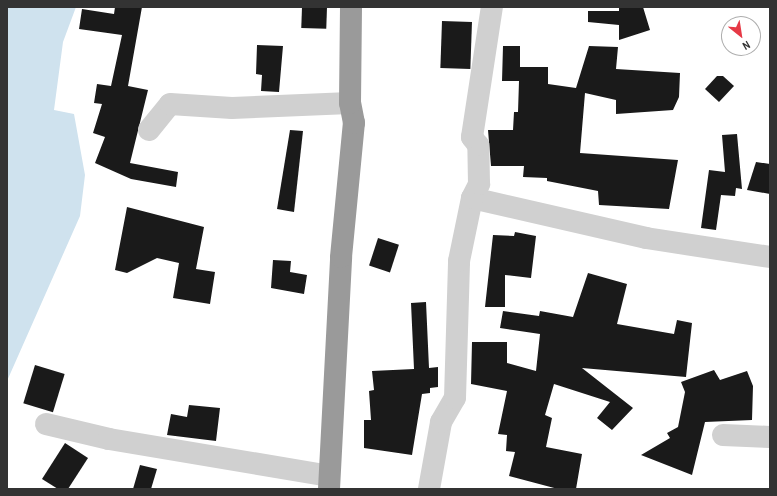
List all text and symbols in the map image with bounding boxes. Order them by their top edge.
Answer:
north arrow [721,16,761,56]
text: N [740,38,753,53]

